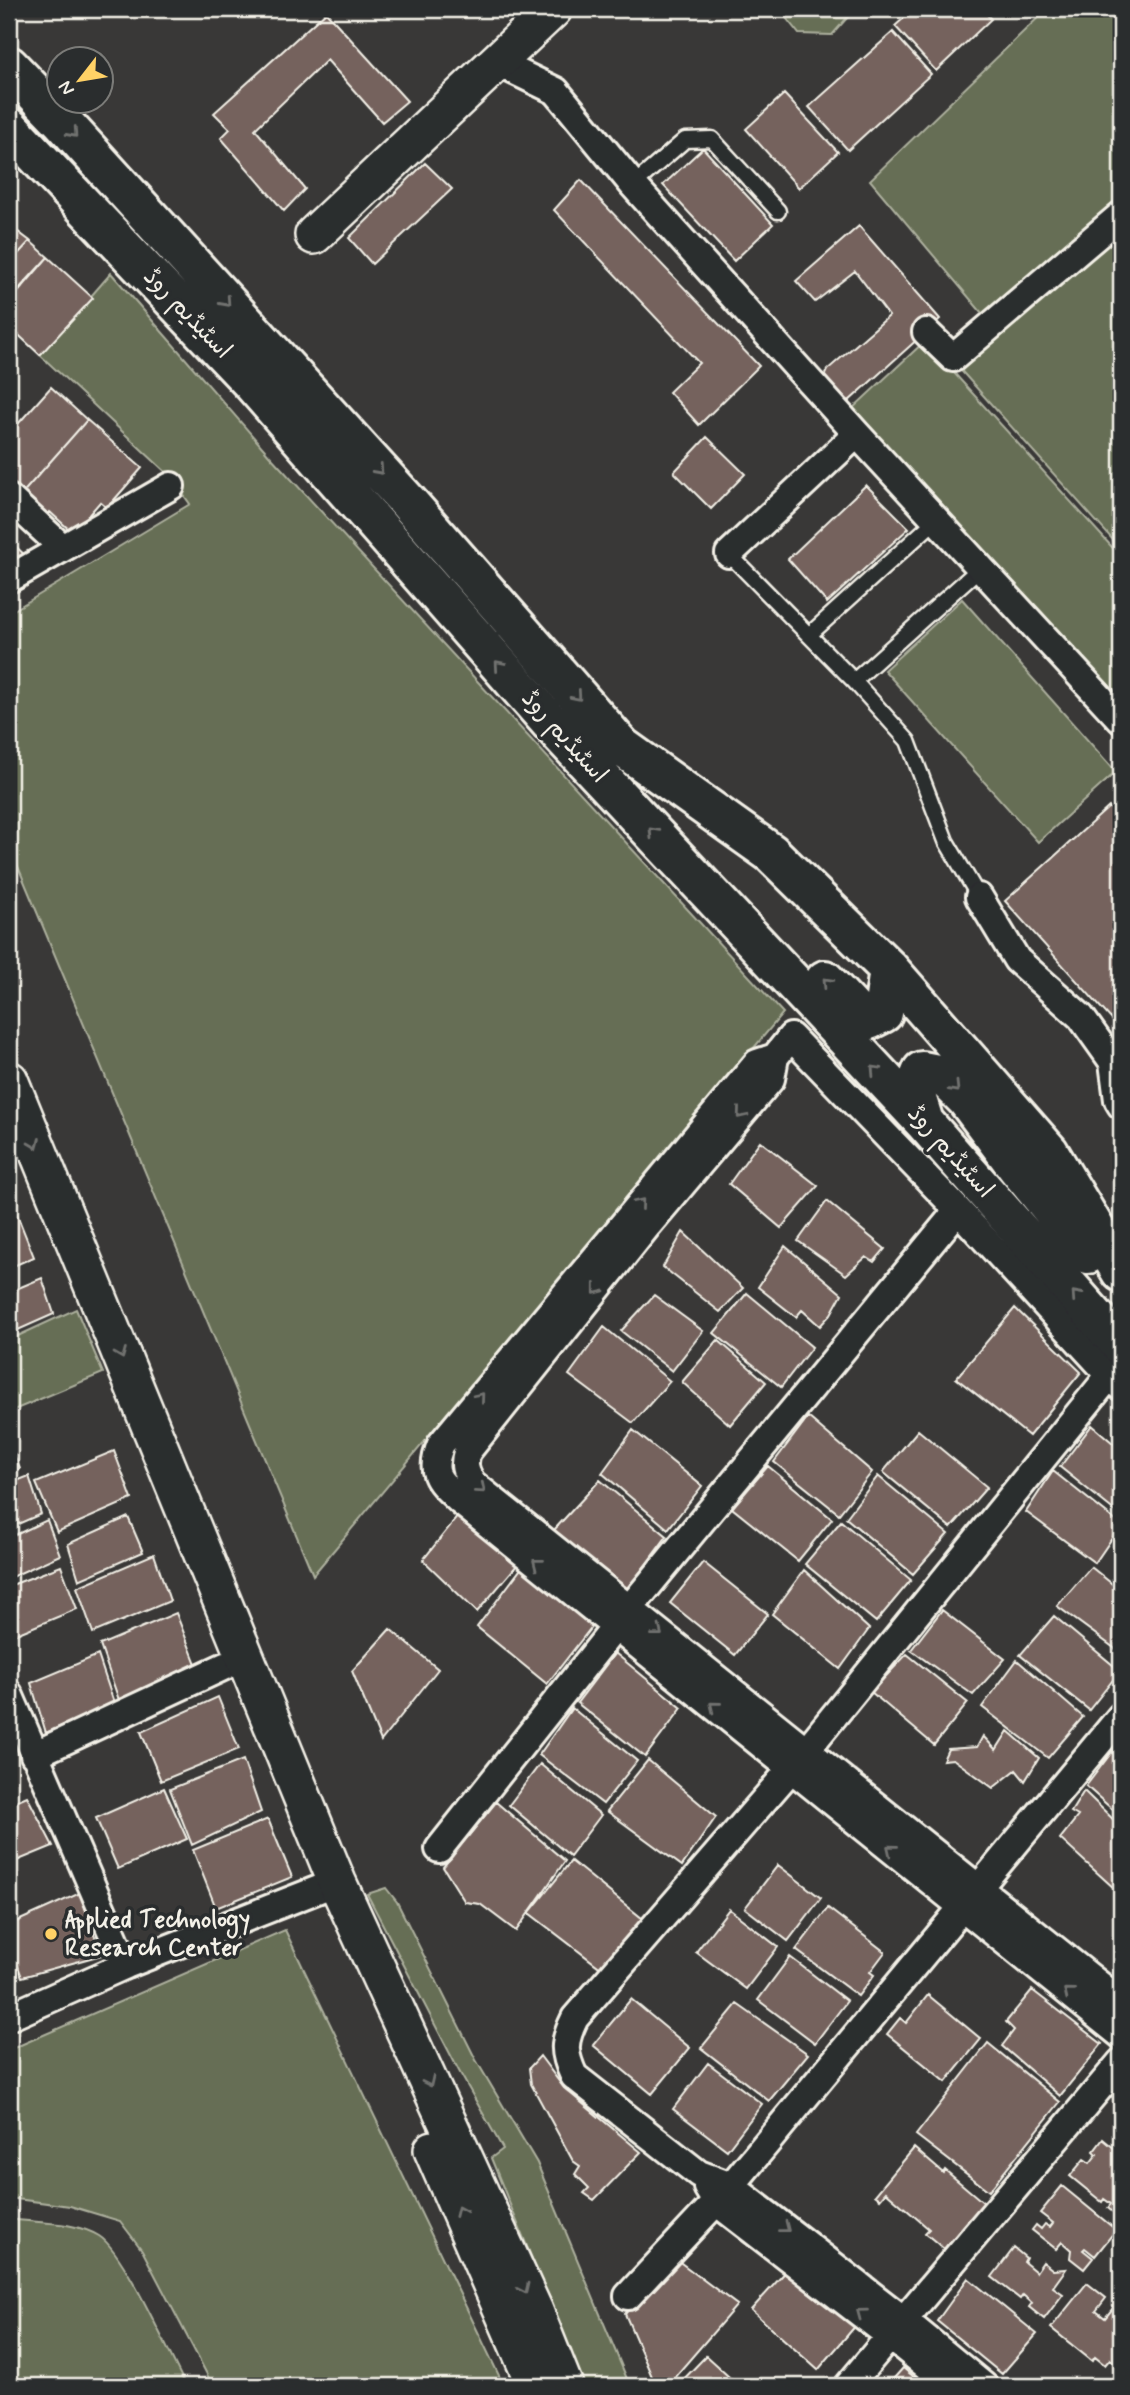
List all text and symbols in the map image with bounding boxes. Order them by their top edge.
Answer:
north arrow [46,46,116,116]
text: N [53,76,81,100]
one-way arrow [65,125,77,138]
street label: اسٹیڈیم روڈ [135,262,238,367]
one-way arrow [217,293,230,306]
one-way arrow [370,462,383,475]
one-way arrow [495,660,507,673]
street label: اسٹیڈیم روڈ [513,684,614,791]
one-way arrow [569,688,581,701]
one-way arrow [649,827,662,840]
one-way arrow [823,977,836,990]
one-way arrow [871,1065,884,1078]
one-way arrow [947,1080,959,1092]
street label: اسٹیڈیم روڈ [899,1099,1000,1206]
one-way arrow [737,1105,749,1118]
one-way arrow [26,1137,40,1149]
one-way arrow [632,1199,644,1212]
one-way arrow [592,1282,605,1294]
one-way arrow [1072,1290,1084,1303]
one-way arrow [112,1347,126,1359]
one-way arrow [471,1393,484,1405]
one-way arrow [472,1481,485,1493]
one-way arrow [533,1559,545,1572]
one-way arrow [650,1623,662,1636]
one-way arrow [710,1702,723,1714]
one-way arrow [887,1845,899,1858]
place label: Applied Technology Research Center [65,1905,250,1964]
marker: Applied Technology Research Center [43,1926,59,1942]
one-way arrow [1064,1988,1076,2001]
one-way arrow [421,2075,435,2087]
one-way arrow [454,2206,468,2218]
one-way arrow [778,2219,790,2232]
one-way arrow [516,2282,530,2294]
one-way arrow [856,2309,868,2322]

